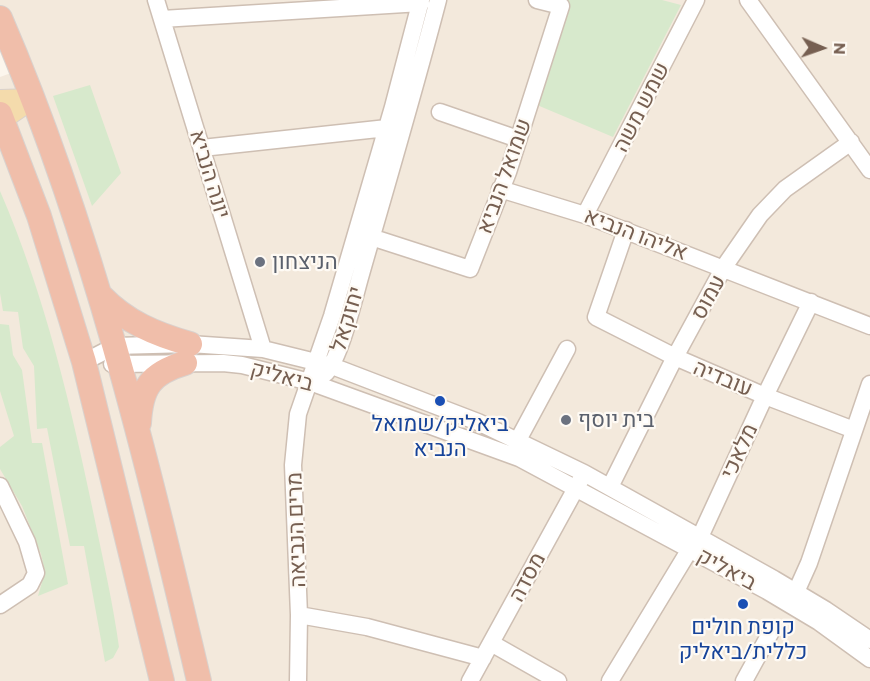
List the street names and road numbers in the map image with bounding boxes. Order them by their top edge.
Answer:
street label: שמש משה [607,58,675,156]
street label: שמואל הנביא [471,115,537,237]
street label: יונה הנביא [184,126,236,222]
street label: אליהו הנביא [580,202,692,266]
street label: עמוס [685,270,731,324]
street label: יחזקאל [325,283,369,355]
street label: עובדיה [689,354,757,402]
street label: ביאליק [248,355,316,397]
street label: מלאכי [715,419,763,483]
street label: מרים הנביאה [281,472,311,588]
street label: ביאליק [693,542,761,596]
street label: מסדה [503,548,551,606]

